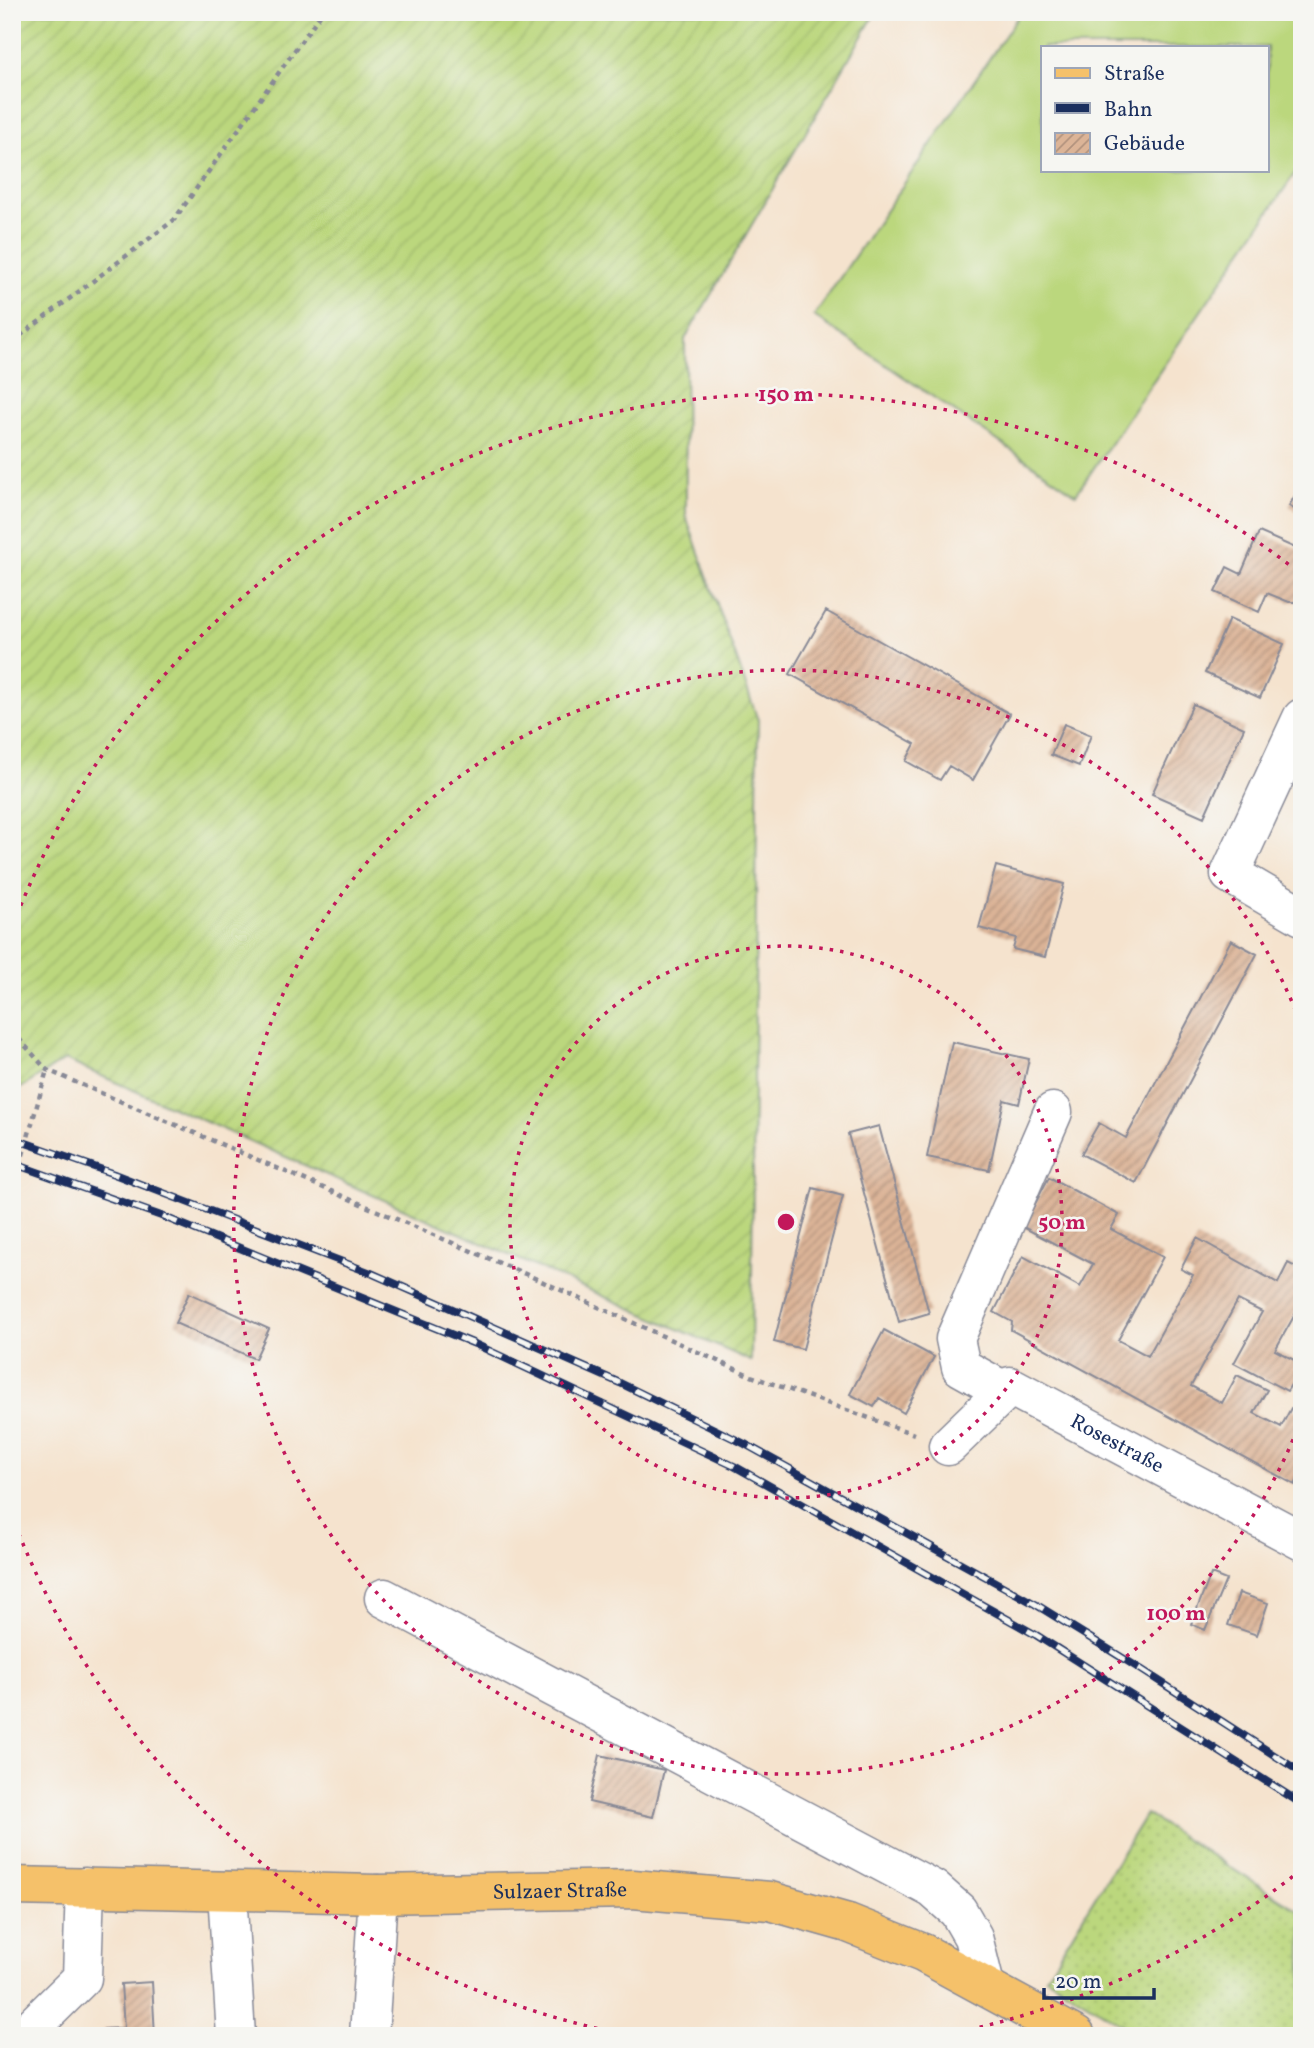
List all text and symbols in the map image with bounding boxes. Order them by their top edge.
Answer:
legend [1041,46,1268,172]
text: Straße [1104,60,1165,89]
text: Bahn [1104,96,1153,125]
text: Gebäude [1104,130,1185,159]
text: 150 m [758,381,814,410]
text: 50 m [1038,1209,1086,1238]
centre of rings [774,1210,798,1234]
street label: Rosestraße [1065,1408,1169,1481]
text: 100 m [1146,1600,1206,1629]
street label: Sulzaer Straße [492,1876,627,1908]
scale bar [1044,1957,1155,2001]
text: 20 m [1055,1968,1101,1997]

